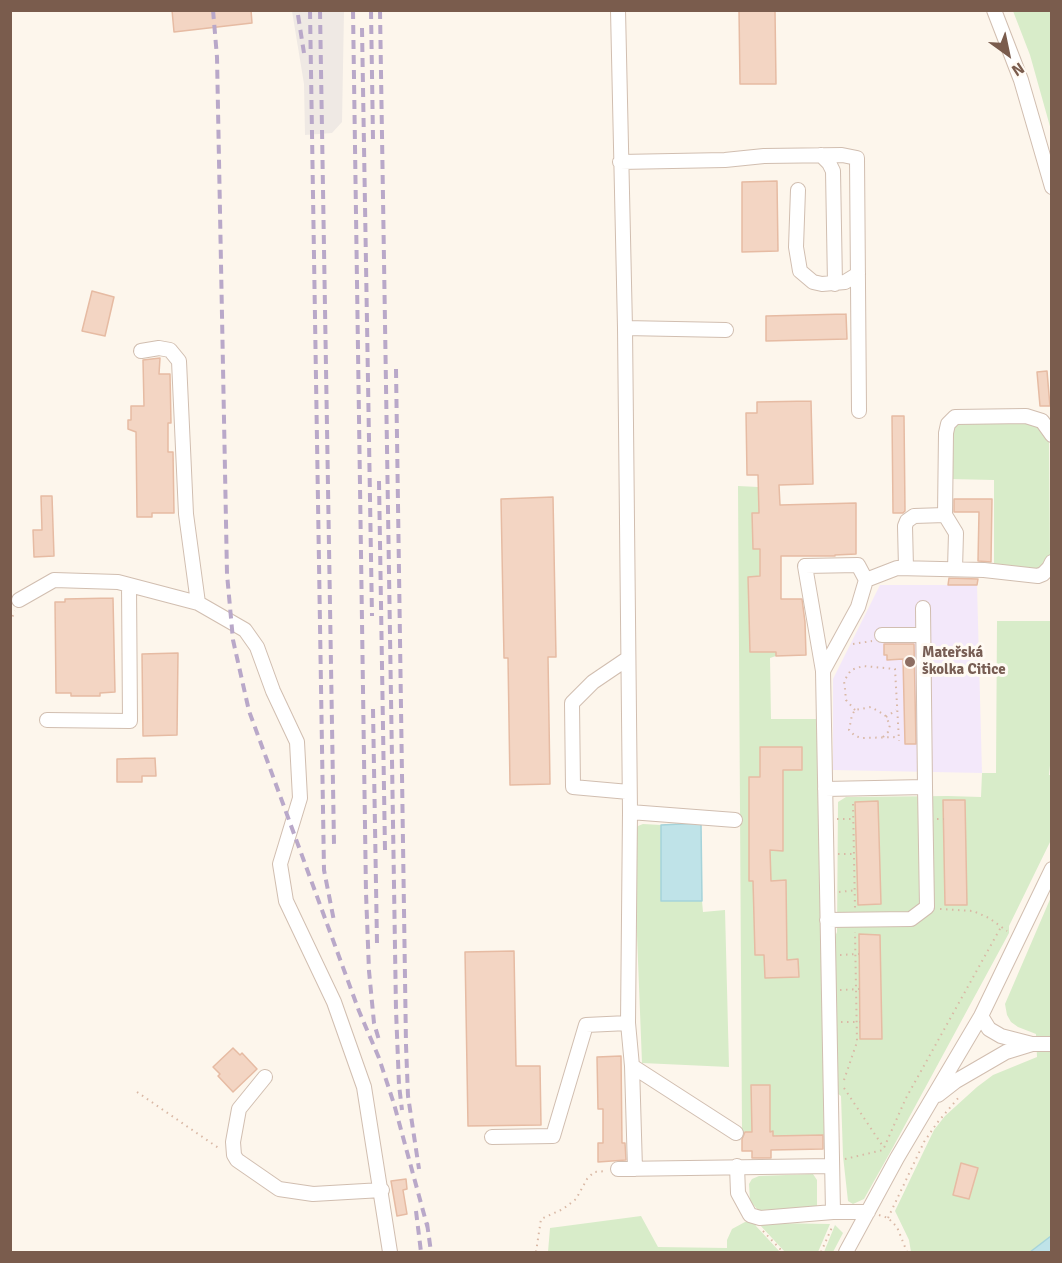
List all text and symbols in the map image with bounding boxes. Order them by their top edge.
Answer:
north arrow [978,24,1038,84]
text: N [1008,58,1028,81]
place label: Mateřská školka Citice [922,644,1006,679]
marker: Mateřská školka Citice [903,655,917,669]

